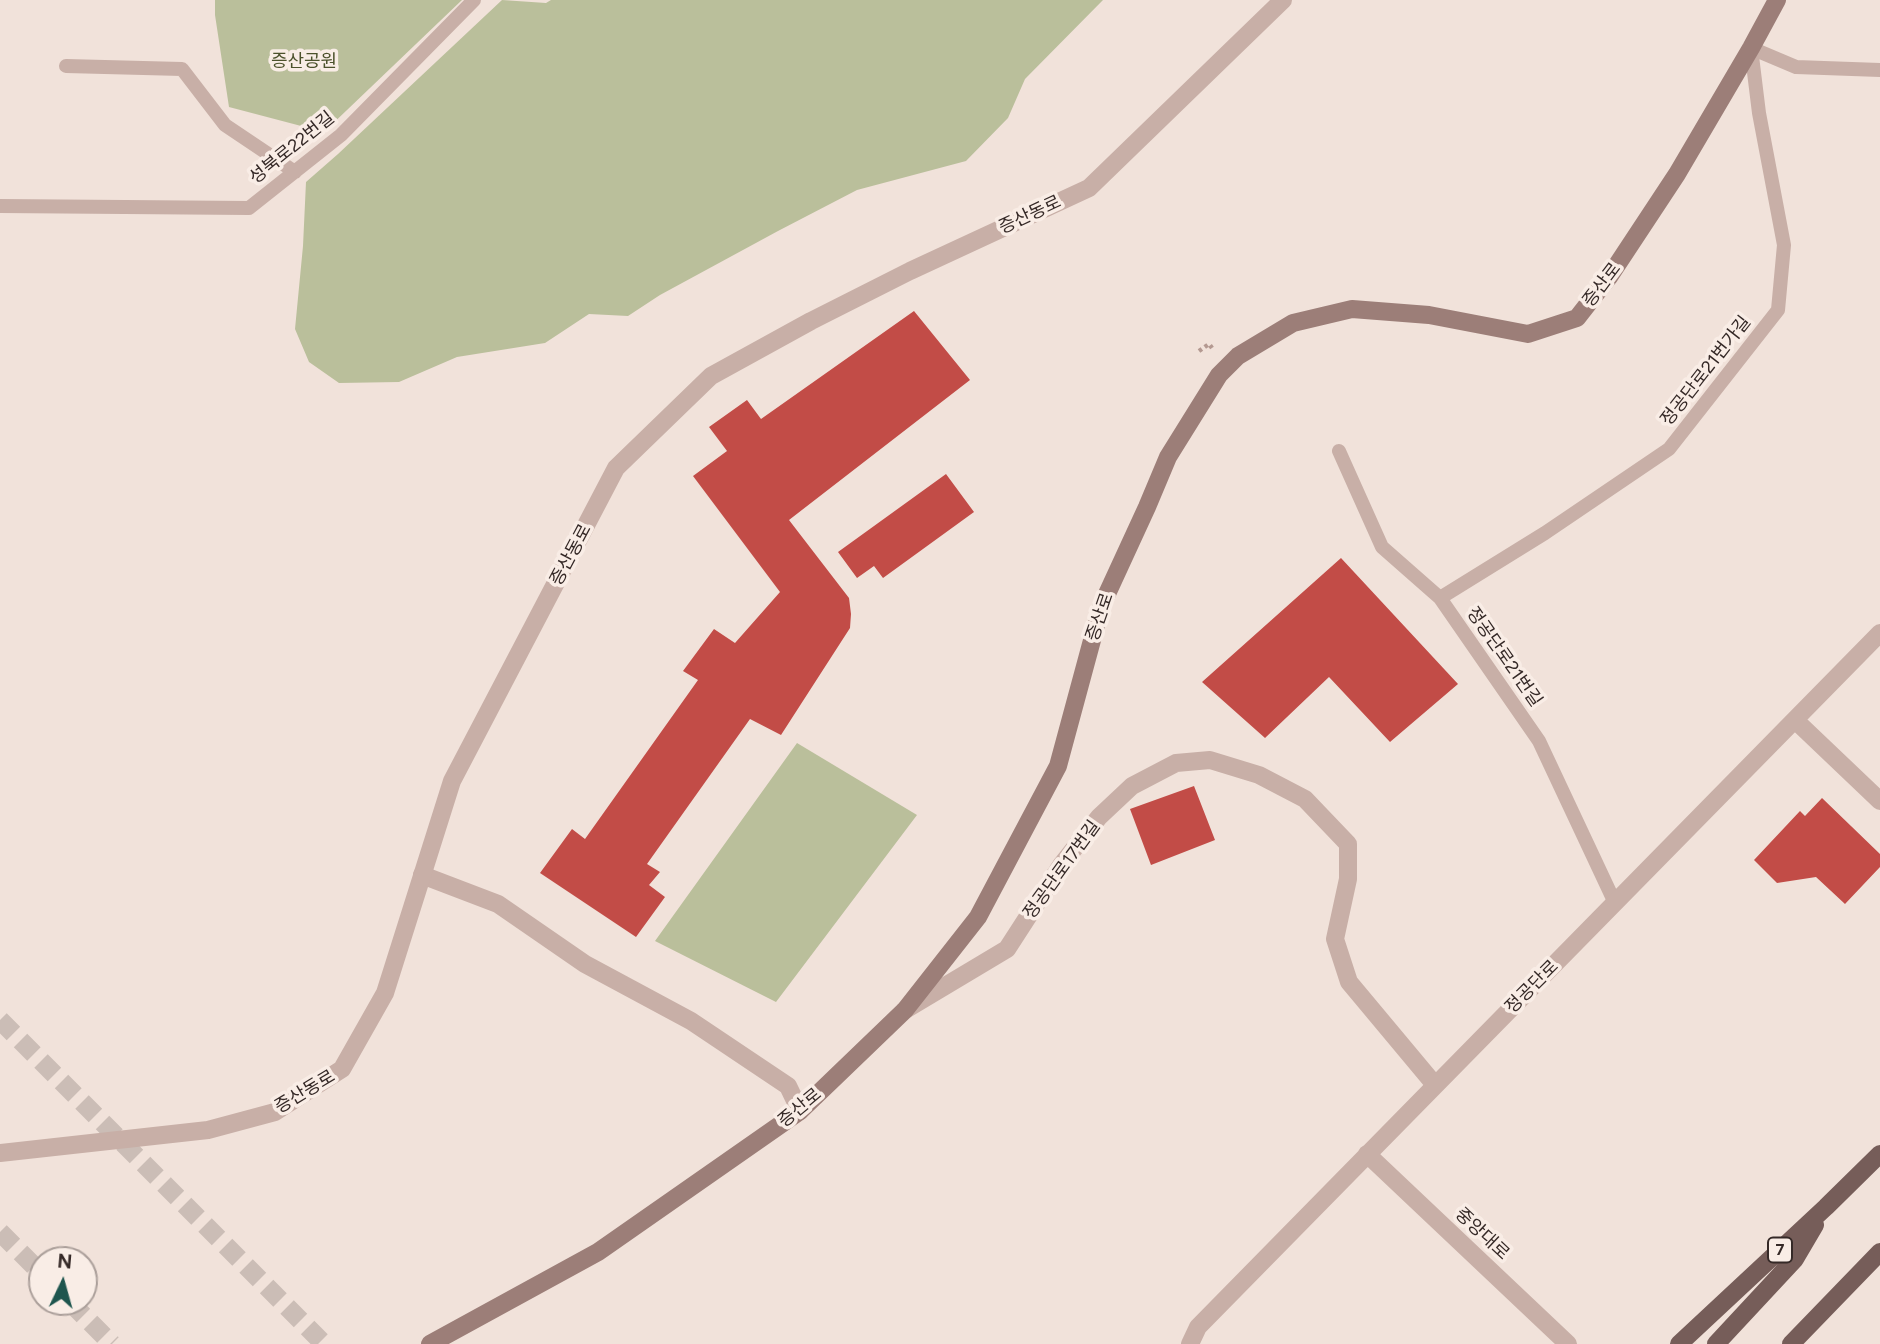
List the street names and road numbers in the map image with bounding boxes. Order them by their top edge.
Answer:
street label: 성북로22번길 [245,107,339,189]
street label: 증산동로 [995,191,1065,239]
street label: 증산로 [1578,259,1626,311]
street label: 정공단로21번가길 [1656,312,1756,430]
street label: 증산동로 [546,521,596,589]
street label: 증산로 [1082,590,1118,644]
street label: 정공단로21번길 [1462,603,1546,711]
street label: 정공단로17번길 [1019,817,1105,923]
street label: 정공단로 [1501,956,1563,1018]
street label: 증산동로 [271,1066,339,1118]
street label: 증산로 [774,1084,826,1132]
street label: 중앙대로 [1450,1204,1514,1264]
road number: 7 [1768,1238,1792,1262]

